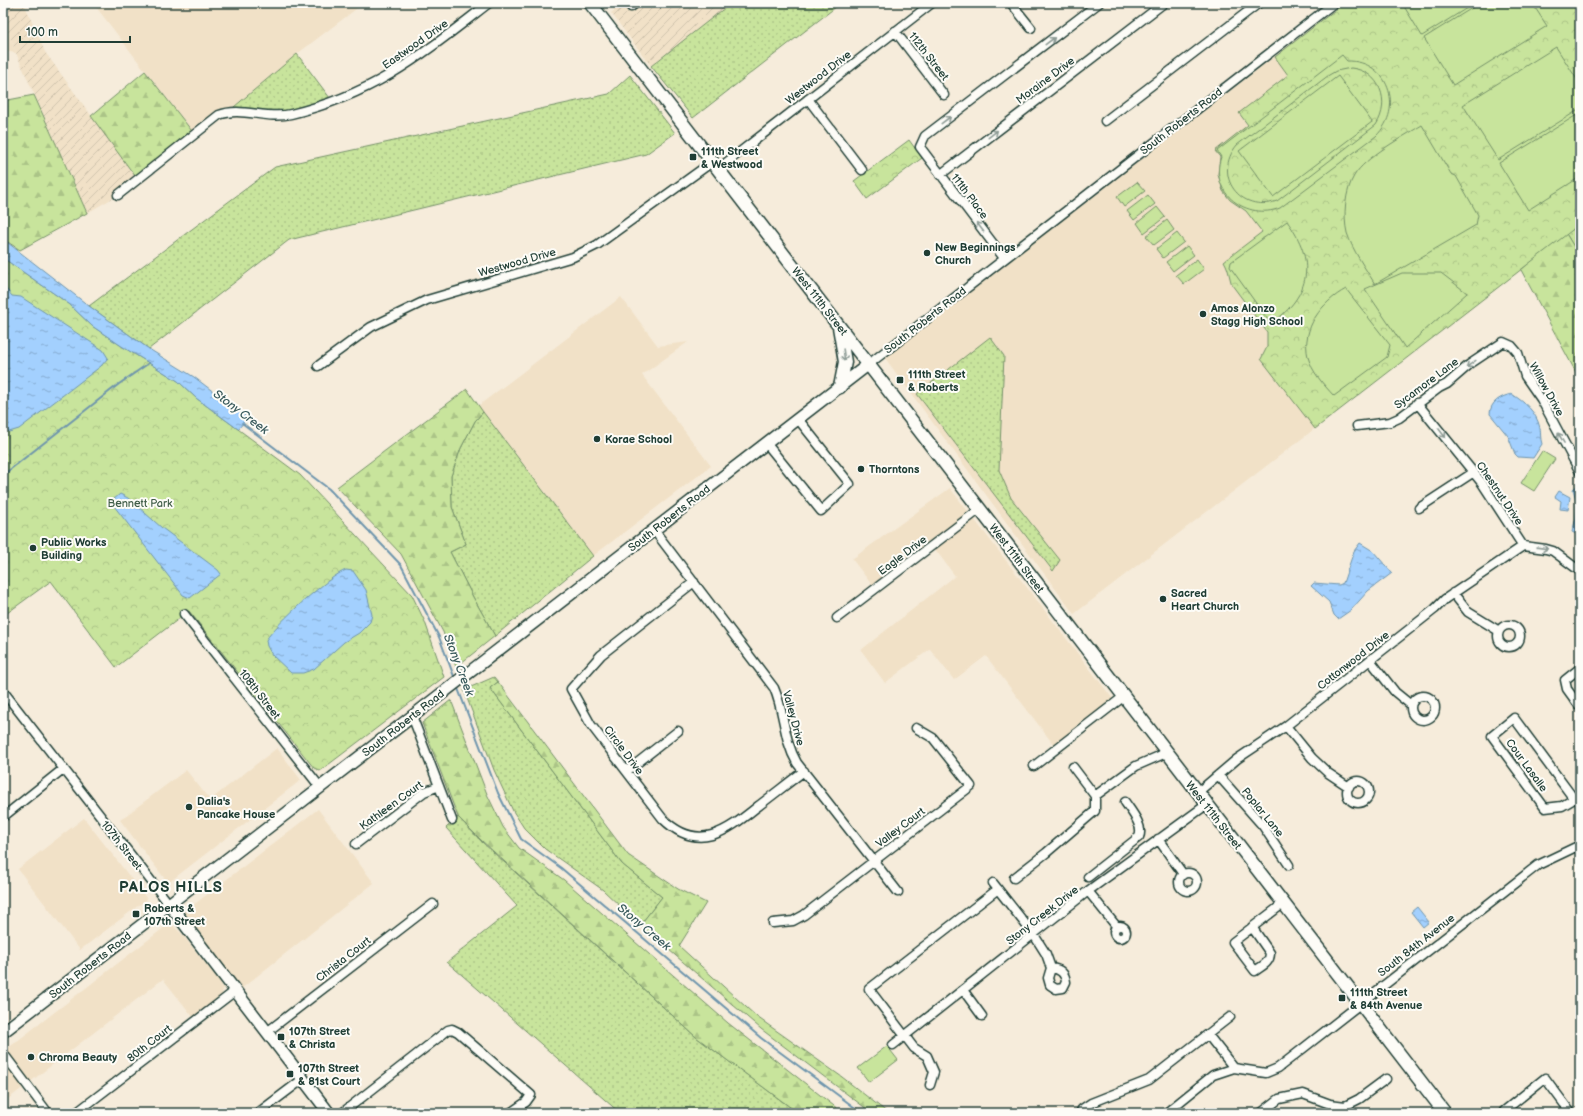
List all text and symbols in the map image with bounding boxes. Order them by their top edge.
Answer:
street label: Eastwood Drive [380,17,451,72]
scale bar [20,18,130,44]
text: 100 m [26,25,58,40]
street label: 112th Street [906,30,952,83]
one-way arrow [1044,36,1055,45]
street label: Westwood Drive [783,47,854,107]
street label: Moraine Drive [1013,54,1077,107]
street label: South Roberts Road [1138,85,1225,157]
one-way arrow [941,115,952,124]
one-way arrow [988,129,999,138]
place label: 111th Street & Westwood [701,145,762,171]
marker: 111th Street & Westwood [688,152,698,162]
street label: 111th Place [948,171,991,222]
one-way arrow [976,221,984,232]
place label: New Beginnings Church [935,241,1016,267]
street label: Westwood Drive [477,245,558,280]
marker: New Beginnings Church [922,248,932,258]
street label: West 111th Street [789,265,851,338]
street label: South Roberts Road [882,284,969,356]
place label: Amos Alonzo Stagg High School [1210,302,1303,328]
marker: Amos Alonzo Stagg High School [1198,309,1208,319]
one-way arrow [840,349,848,362]
street label: Sycamore Lane [1392,355,1461,412]
one-way arrow [1465,360,1476,368]
street label: Willow Drive [1527,360,1567,419]
place label: 111th Street & Roberts [908,368,966,394]
marker: 111th Street & Roberts [895,375,905,385]
water label: Stony Creek [210,387,272,439]
one-way arrow [1438,428,1446,439]
one-way arrow [1557,432,1565,444]
place label: Korae School [605,433,672,446]
marker: Korae School [592,434,602,444]
street label: Chestnut Drive [1474,459,1526,528]
place label: Thorntons [869,463,920,476]
marker: Thorntons [856,464,866,474]
street label: South Roberts Road [626,482,713,554]
park label: Bennett Park [108,497,173,510]
street label: West 111th Street [986,521,1047,596]
street label: Eagle Drive [875,533,930,578]
place label: Public Works Building [41,536,107,562]
marker: Public Works Building [28,543,38,553]
one-way arrow [1535,544,1548,552]
place label: Sacred Heart Church [1171,587,1239,613]
marker: Sacred Heart Church [1158,594,1168,604]
street label: Cottonwood Drive [1315,628,1392,693]
water label: Stony Creek [440,632,478,699]
street label: 108th Street [236,667,283,722]
street label: South Roberts Road [360,687,447,759]
street label: Valley Drive [780,689,807,748]
street label: Circle Drive [601,723,646,778]
street label: Cour Lasalle [1503,736,1550,795]
street label: Kathleen Court [357,778,426,833]
street label: West 111th Street [1183,779,1245,852]
street label: Poplar Lane [1239,785,1287,840]
place label: Dalia's Pancake House [197,795,275,821]
marker: Dalia's Pancake House [184,802,194,812]
street label: Valley Court [873,804,928,850]
street label: 107th Street [98,818,145,873]
district label: PALOS HILLS [119,878,223,897]
street label: Stony Creek Drive [1004,883,1081,948]
water label: Stony Creek [614,901,674,955]
place label: Roberts & 107th Street [144,902,205,928]
marker: Roberts & 107th Street [131,909,141,919]
street label: South 84th Avenue [1375,911,1458,979]
street label: South Roberts Road [47,929,134,1001]
street label: Christa Court [313,934,374,985]
place label: 111th Street & 84th Avenue [1350,986,1422,1012]
marker: 111th Street & 84th Avenue [1337,993,1347,1003]
street label: 80th Court [124,1022,175,1065]
place label: 107th Street & Christa [289,1025,350,1051]
marker: 107th Street & Christa [276,1032,286,1042]
place label: Chroma Beauty [39,1051,117,1064]
marker: Chroma Beauty [26,1052,36,1062]
place label: 107th Street & 81st Court [298,1062,360,1088]
marker: 107th Street & 81st Court [285,1069,295,1079]

